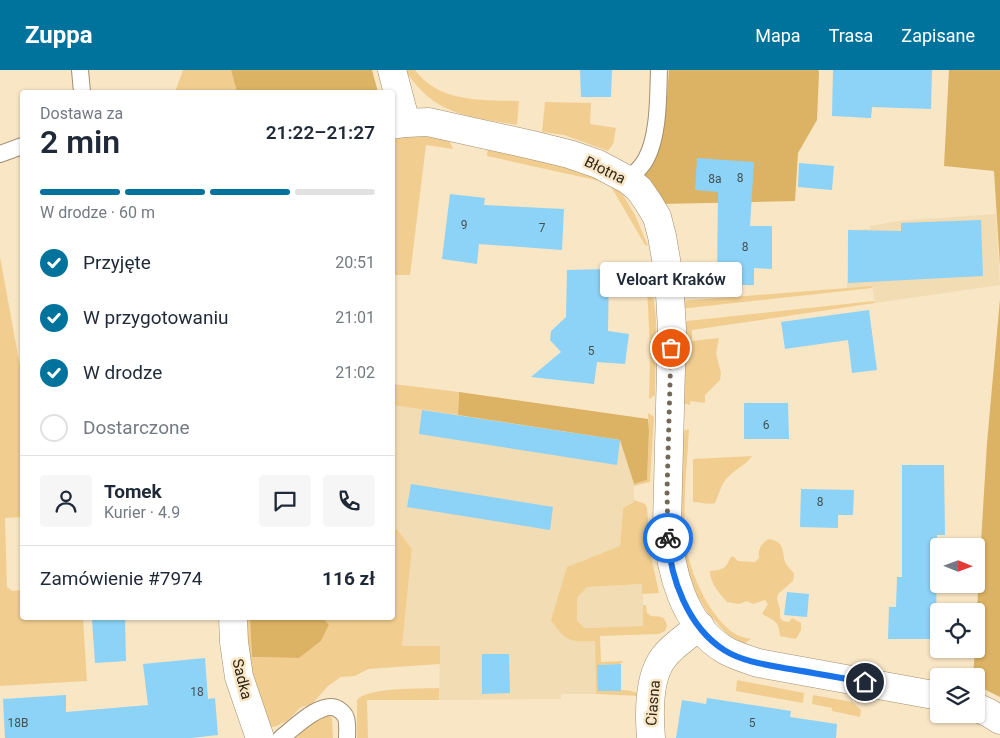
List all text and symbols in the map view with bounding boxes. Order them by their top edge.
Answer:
text: Zuppa [25,21,93,49]
text: Mapa [755,25,801,46]
text: Trasa [829,25,873,46]
text: Zapisane [901,25,975,46]
text: Dostawa za [40,104,123,123]
text: 21:22–21:27 [266,121,375,144]
text: 2 min [40,123,120,161]
street label: Błotna [582,152,628,188]
house number: 8 [737,171,744,185]
house number: 8a [708,172,722,186]
text: W drodze · 60 m [40,203,155,222]
house number: 9 [461,218,467,232]
house number: 7 [539,221,546,235]
house number: 8 [742,240,749,254]
icon: check [40,249,68,277]
text: Przyjęte [83,251,151,274]
text: 20:51 [335,253,375,272]
callout: Veloart Kraków [600,263,742,298]
text: Veloart Kraków [616,270,726,289]
icon: check [40,304,68,332]
text: W przygotowaniu [83,306,229,329]
text: 21:01 [335,308,375,327]
pin [650,327,692,369]
icon: bag [657,334,685,362]
house number: 5 [588,344,595,358]
icon: check [40,359,68,387]
text: W drodze [83,361,162,384]
text: 21:02 [335,363,375,382]
text: Dostarczone [83,416,190,439]
house number: 6 [763,418,770,432]
button: person [40,475,92,527]
button: chat [259,475,311,527]
button: phone [323,475,375,527]
text: Tomek [104,480,162,503]
house number: 8 [817,495,824,509]
text: Kurier · 4.9 [104,503,180,522]
courier [643,513,693,563]
icon: bike [654,524,682,552]
north arrow [930,538,985,592]
map controls [930,538,985,723]
text: Zamówienie #7974 [40,567,203,590]
text: 116 zł [322,567,375,590]
button: locate [930,603,985,658]
street label: Sadka [228,657,256,701]
pin [844,661,886,703]
icon: home [851,668,879,696]
button: layers [930,668,985,723]
street label: Ciasna [642,679,664,727]
house number: 18 [190,685,204,699]
house number: 18B [8,716,28,730]
house number: 5 [749,716,756,730]

